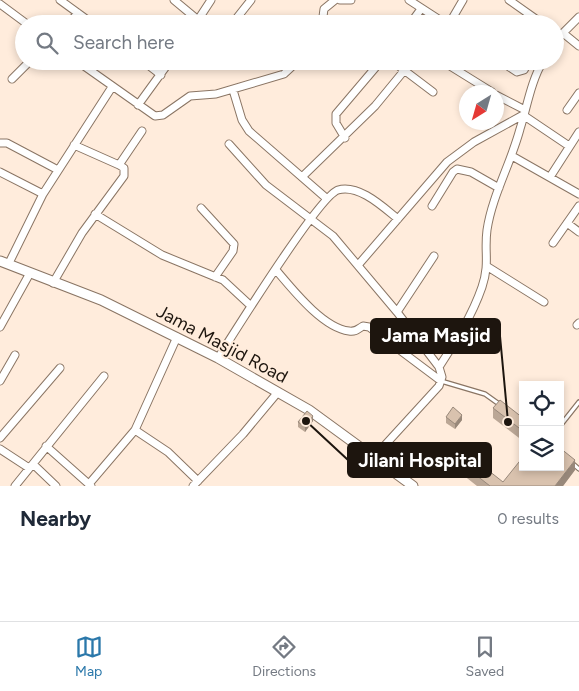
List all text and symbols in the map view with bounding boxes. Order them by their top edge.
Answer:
search box [15,15,564,70]
icon: search [33,29,61,57]
text: Search here [73,31,175,54]
north arrow [459,85,504,130]
street label: Jama Masjid Road [153,300,291,388]
callout: Jama Masjid [371,319,500,353]
text: Jama Masjid [382,324,490,347]
map controls [519,381,564,471]
button: locate [519,381,564,426]
button: layers [519,426,564,471]
callout: Jilani Hospital [348,443,491,477]
text: Jilani Hospital [358,449,482,472]
text: Nearby [20,506,91,531]
text: 0 results [497,509,559,528]
tab: Map [75,633,103,680]
tab: Directions [252,633,316,680]
tab: Saved [466,633,504,680]

